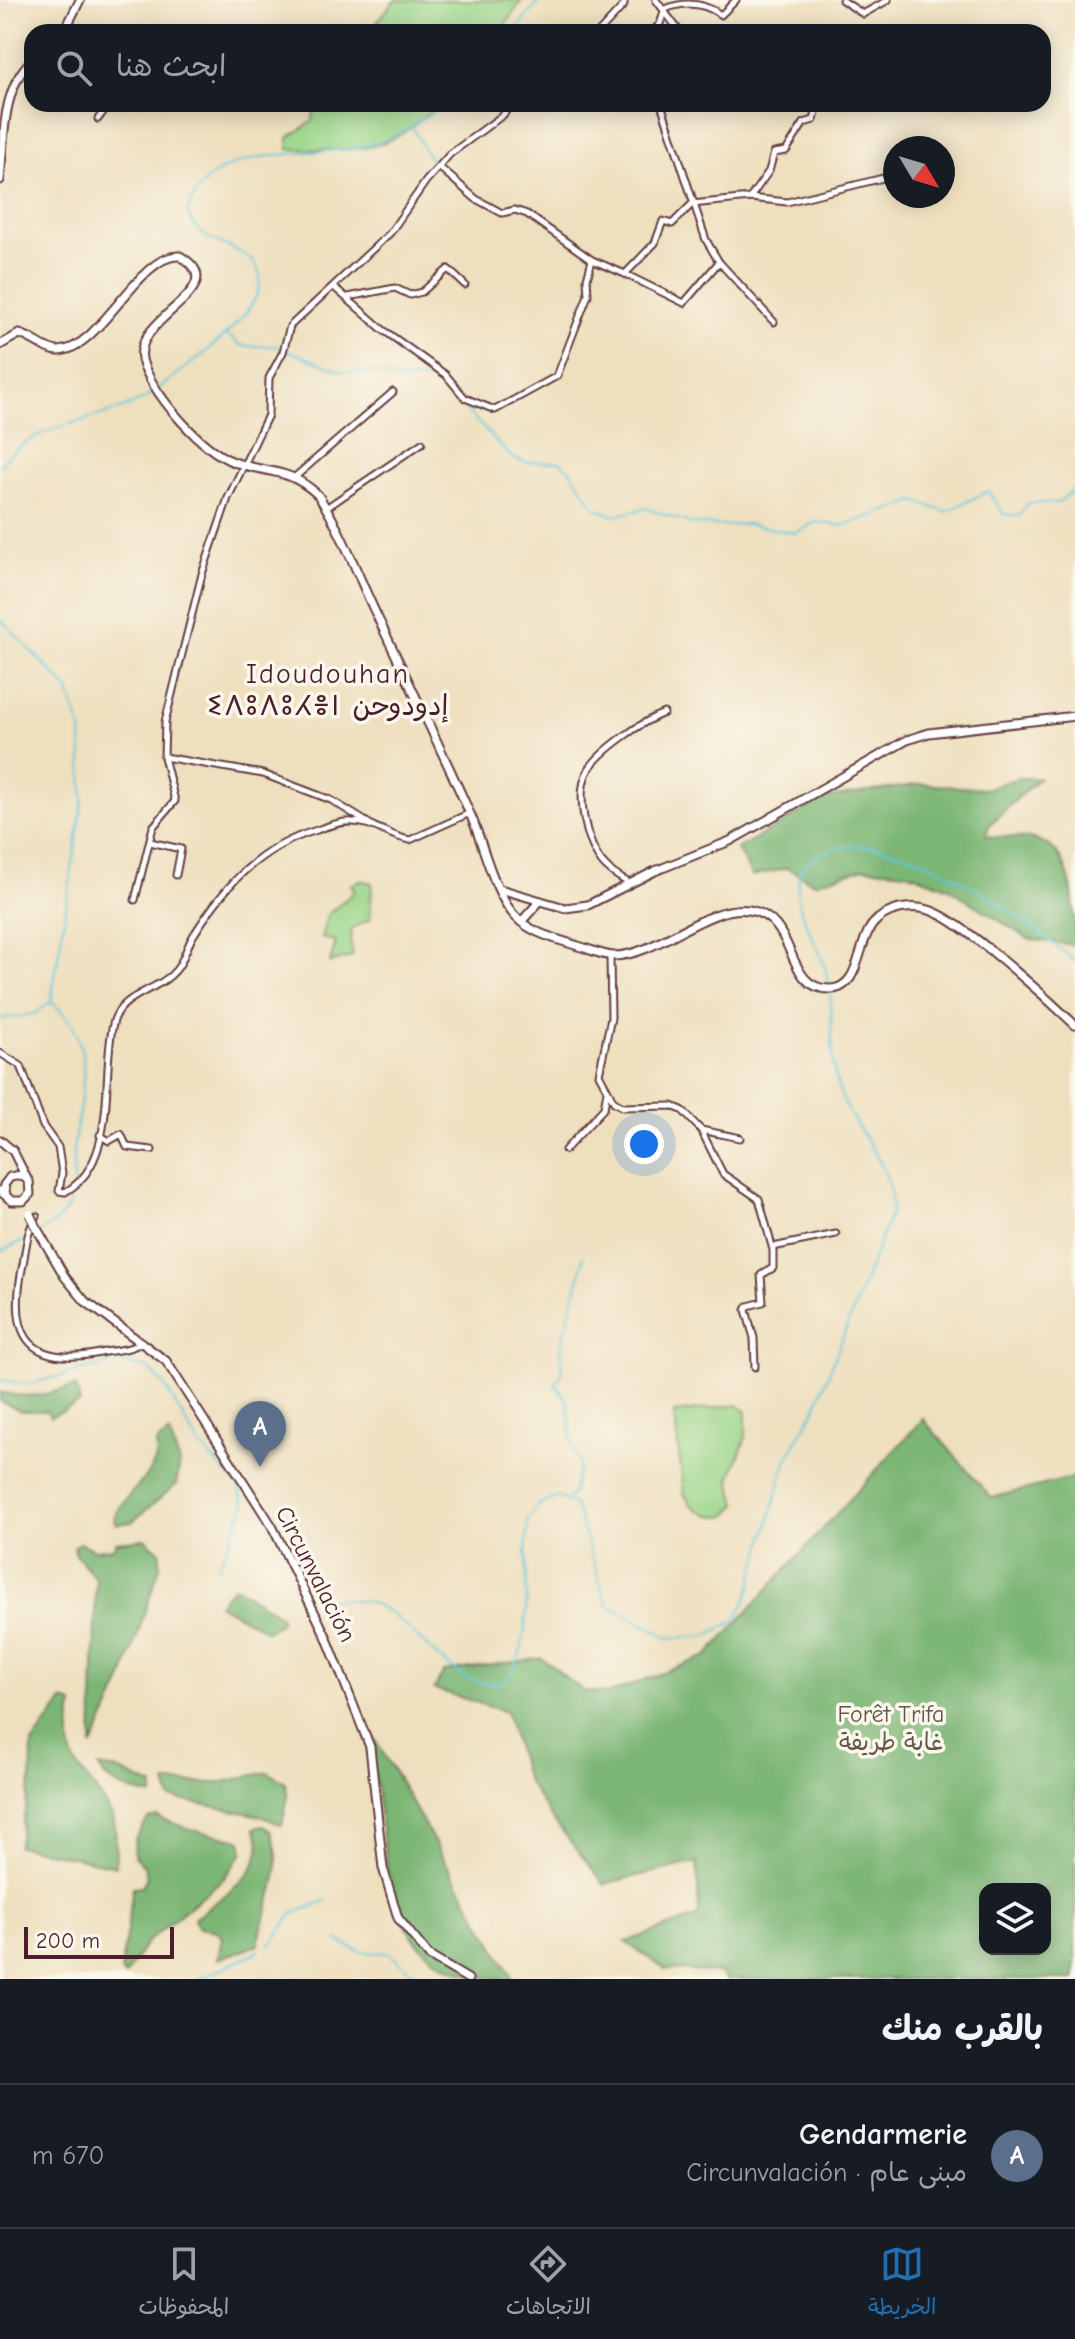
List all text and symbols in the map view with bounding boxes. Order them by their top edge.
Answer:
search box [24,24,1051,112]
icon: search [52,46,96,90]
text: ابحث هنا [116,49,226,84]
north arrow [883,136,955,208]
district label: Idoudouhan ⵉⴷⵓⴷⵓⵃⴻⵏ إدودوحن [208,658,448,723]
your location [624,1124,664,1164]
pin: A [234,1401,286,1467]
street label: Circunvalación [270,1501,362,1647]
park label: Forêt Trifa غابة طريفة [837,1700,945,1756]
map controls [979,1883,1051,1955]
button: layers [979,1883,1051,1955]
scale bar [24,1923,174,1959]
text: 200 m [36,1928,100,1954]
text: بالقرب منك [882,2009,1043,2049]
text: Gendarmerie [799,2117,967,2152]
text: 670 m [32,2141,104,2171]
text: A [1010,2141,1024,2171]
text: مبنى عام · Circunvalación [686,2158,967,2188]
tab: المحفوظات [138,2242,229,2326]
tab: الاتجاهات [506,2242,591,2326]
tab: الخريطة [868,2242,937,2326]

